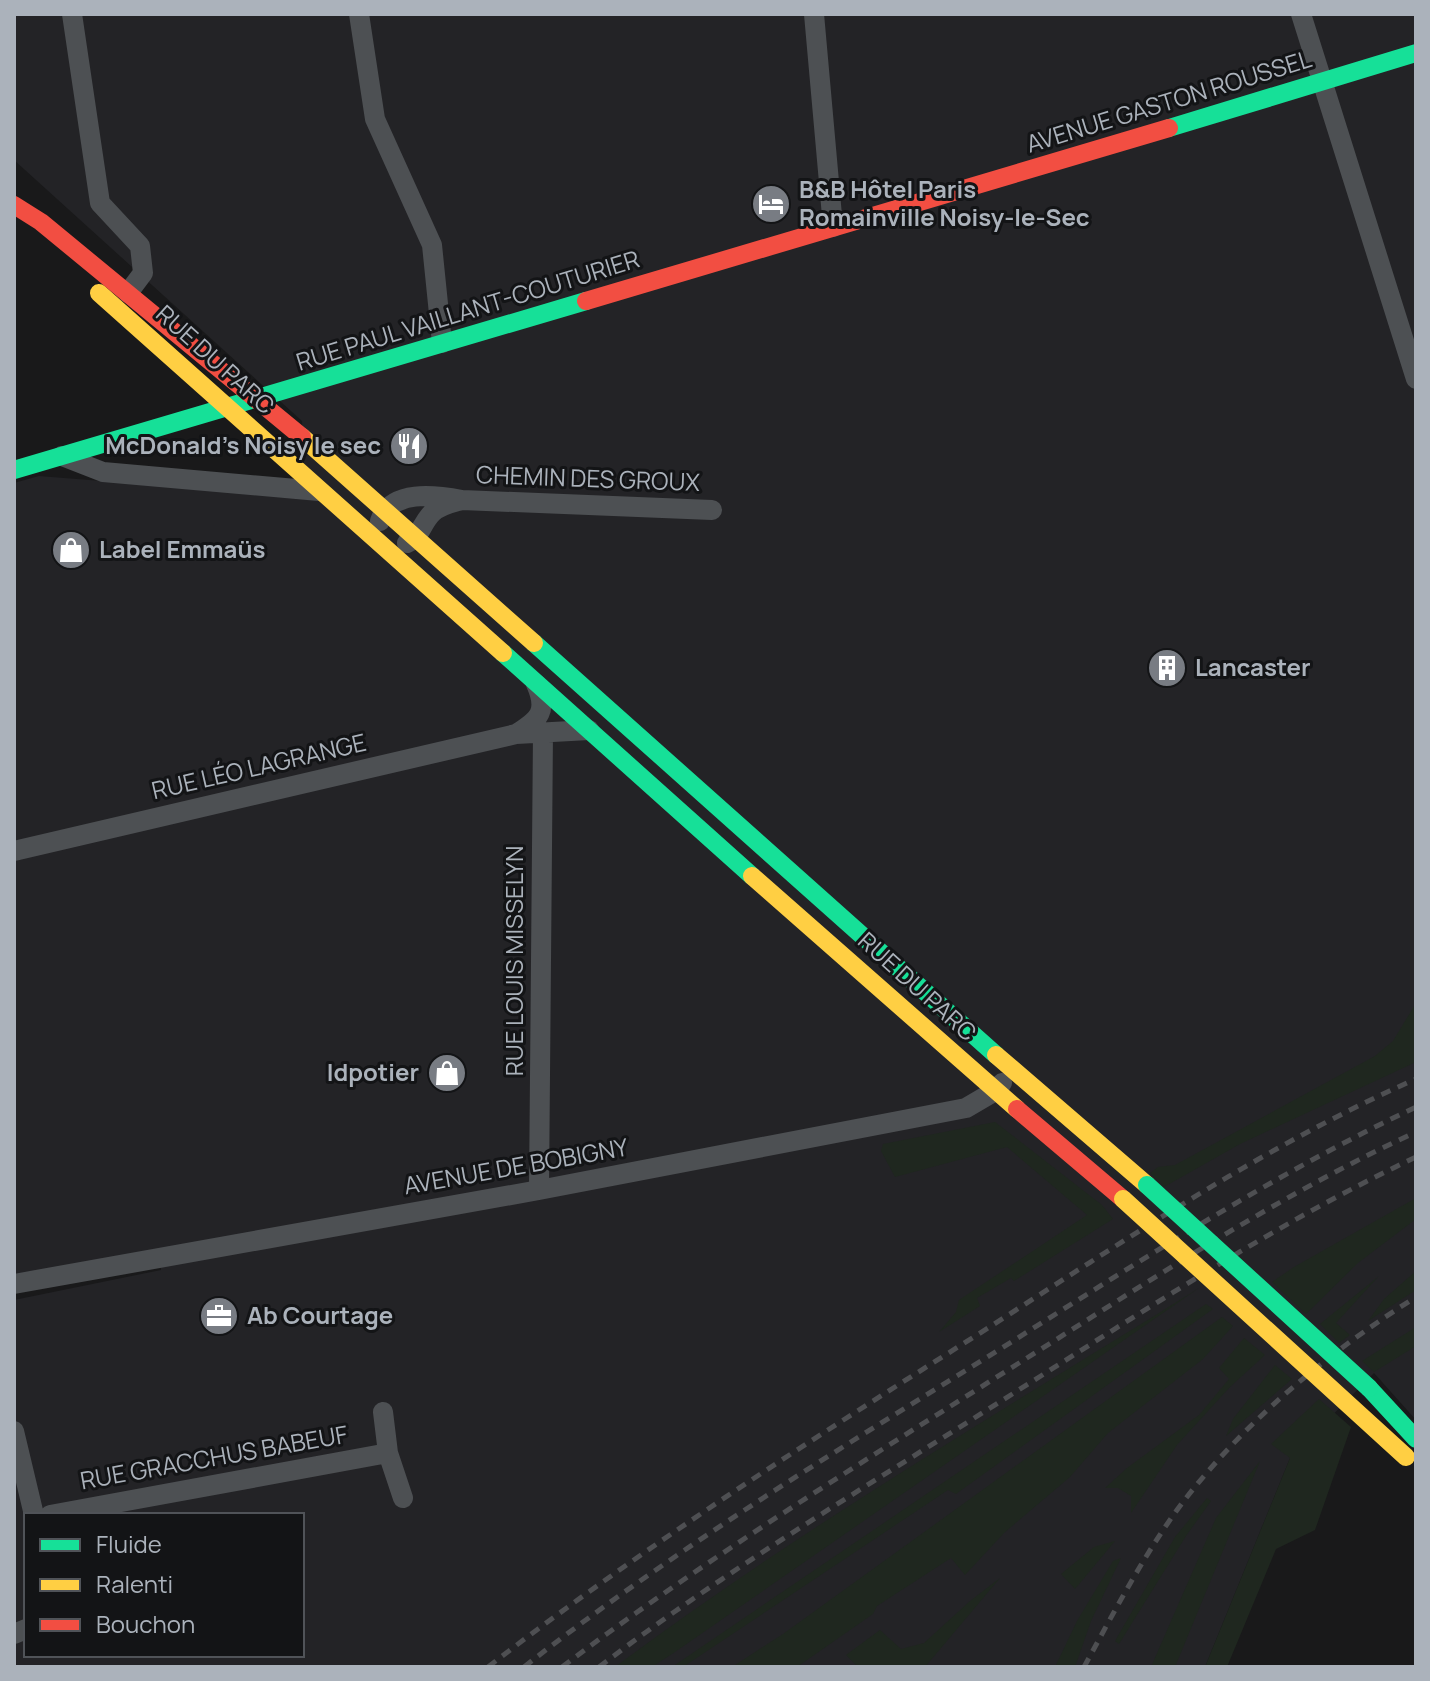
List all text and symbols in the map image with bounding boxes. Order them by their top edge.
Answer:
street label: AVENUE GASTON ROUSSEL [1022,41,1315,160]
place label: B&B Hôtel Paris Romainville Noisy-le-Sec [799,172,1090,233]
hotel icon: B&B Hôtel Paris Romainville Noisy-le-Sec [750,183,792,225]
street label: RUE PAUL VAILLANT-COUTURIER [292,242,643,378]
street label: RUE DU PARC [150,297,282,421]
restaurant icon: McDonald's Noisy le sec [388,425,430,467]
place label: McDonald's Noisy le sec [105,428,381,461]
street label: CHEMIN DES GROUX [476,457,701,498]
shop icon: Label Emmaüs [50,529,92,571]
place label: Label Emmaüs [99,532,265,565]
building icon: Lancaster [1146,647,1188,689]
place label: Lancaster [1195,650,1311,683]
street label: RUE LÉO LAGRANGE [148,725,369,806]
street label: RUE LOUIS MISSELYN [497,846,530,1076]
street label: RUE DU PARC [852,924,984,1048]
shop icon: Idpotier [426,1052,468,1094]
place label: Idpotier [327,1055,419,1088]
street label: AVENUE DE BOBIGNY [401,1129,631,1201]
office icon: Ab Courtage [198,1295,240,1337]
place label: Ab Courtage [247,1298,393,1331]
street label: RUE GRACCHUS BABEUF [77,1417,350,1496]
legend [24,1513,304,1657]
text: Fluide [96,1527,162,1560]
text: Ralenti [96,1567,173,1600]
text: Bouchon [96,1607,195,1640]

